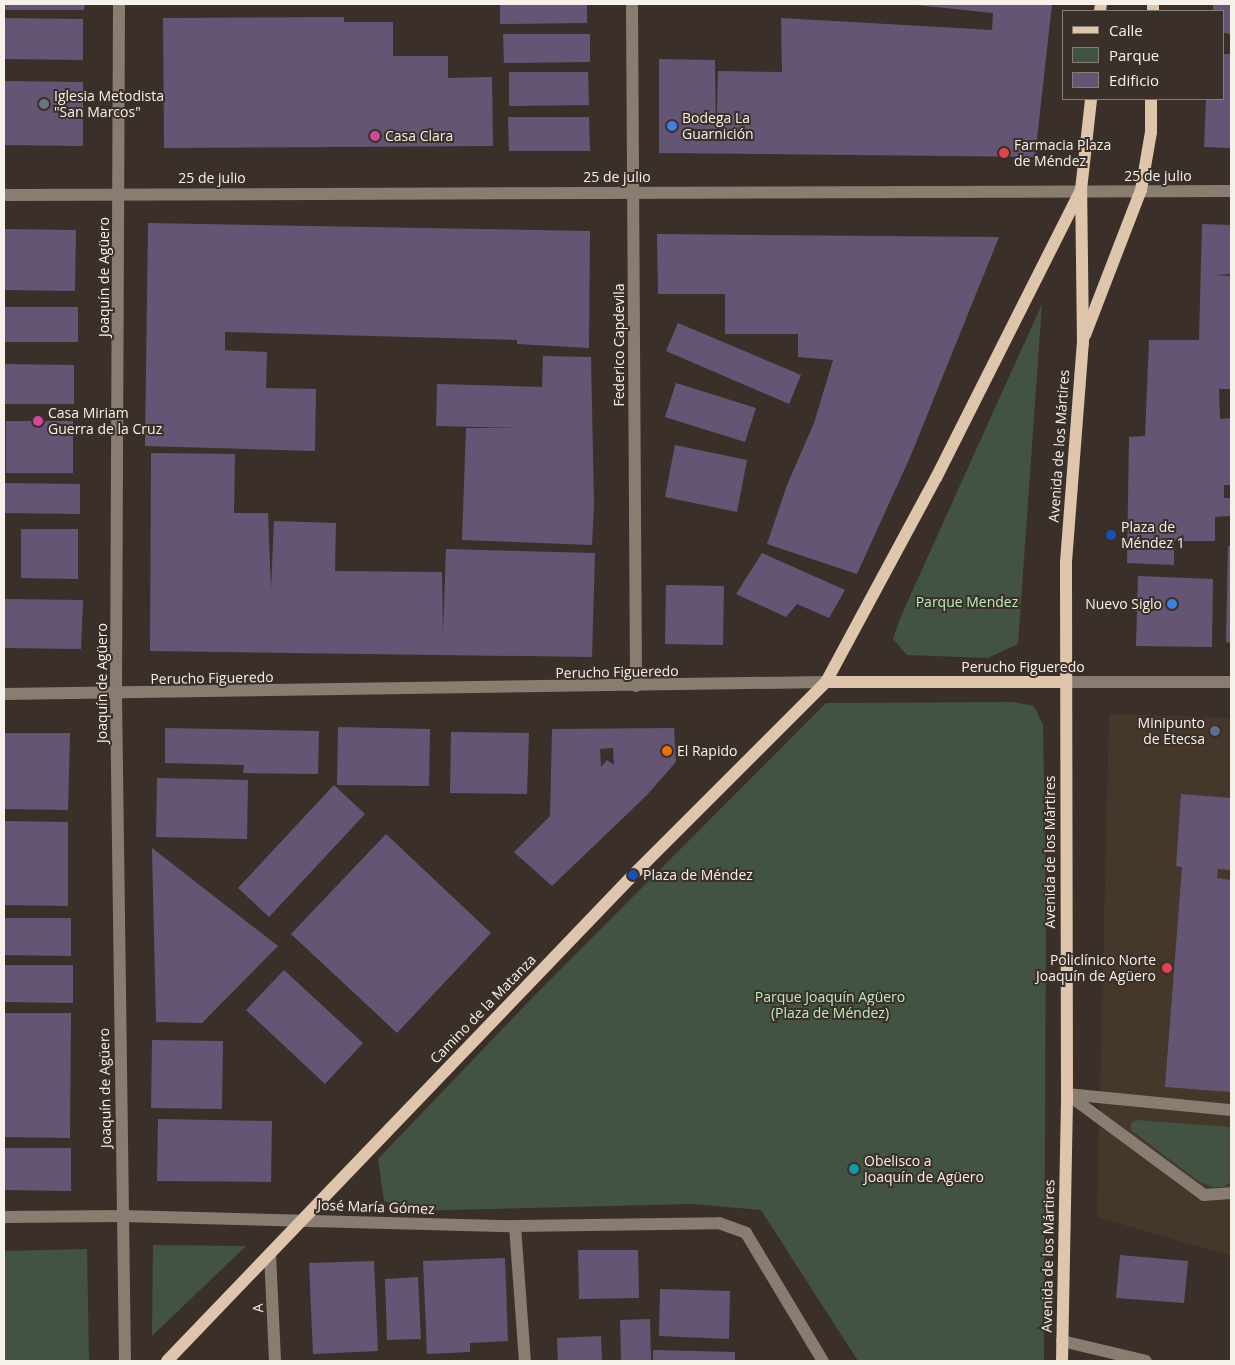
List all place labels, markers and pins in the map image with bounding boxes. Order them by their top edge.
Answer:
place label: Iglesia Metodista "San Marcos" [54,88,164,120]
marker: Iglesia Metodista "San Marcos" [38,98,50,110]
place label: Bodega La Guarnición [682,110,754,142]
marker: Bodega La Guarnición [666,120,678,132]
place label: Casa Clara [385,128,453,144]
marker: Casa Clara [369,130,381,142]
place label: Farmacia Plaza de Méndez [1014,137,1111,170]
marker: Farmacia Plaza de Méndez [998,147,1010,159]
place label: Casa Miriam Guerra de la Cruz [48,405,162,438]
marker: Casa Miriam Guerra de la Cruz [32,415,44,427]
place label: Plaza de Méndez 1 [1121,519,1185,552]
marker: Plaza de Méndez 1 [1105,529,1117,541]
place label: Nuevo Siglo [1085,596,1162,612]
marker: Nuevo Siglo [1166,598,1178,610]
place label: Minipunto de Etecsa [1138,715,1205,748]
marker: Minipunto de Etecsa [1209,725,1221,737]
place label: El Rapido [677,743,737,759]
marker: El Rapido [661,745,673,757]
place label: Plaza de Méndez [643,867,753,883]
marker: Plaza de Méndez [627,869,639,881]
place label: Policlínico Norte Joaquín de Agüero [1036,952,1156,984]
marker: Policlínico Norte Joaquín de Agüero [1160,961,1174,975]
place label: Obelisco a Joaquín de Agüero [864,1153,984,1186]
marker: Obelisco a Joaquín de Agüero [848,1163,860,1175]

